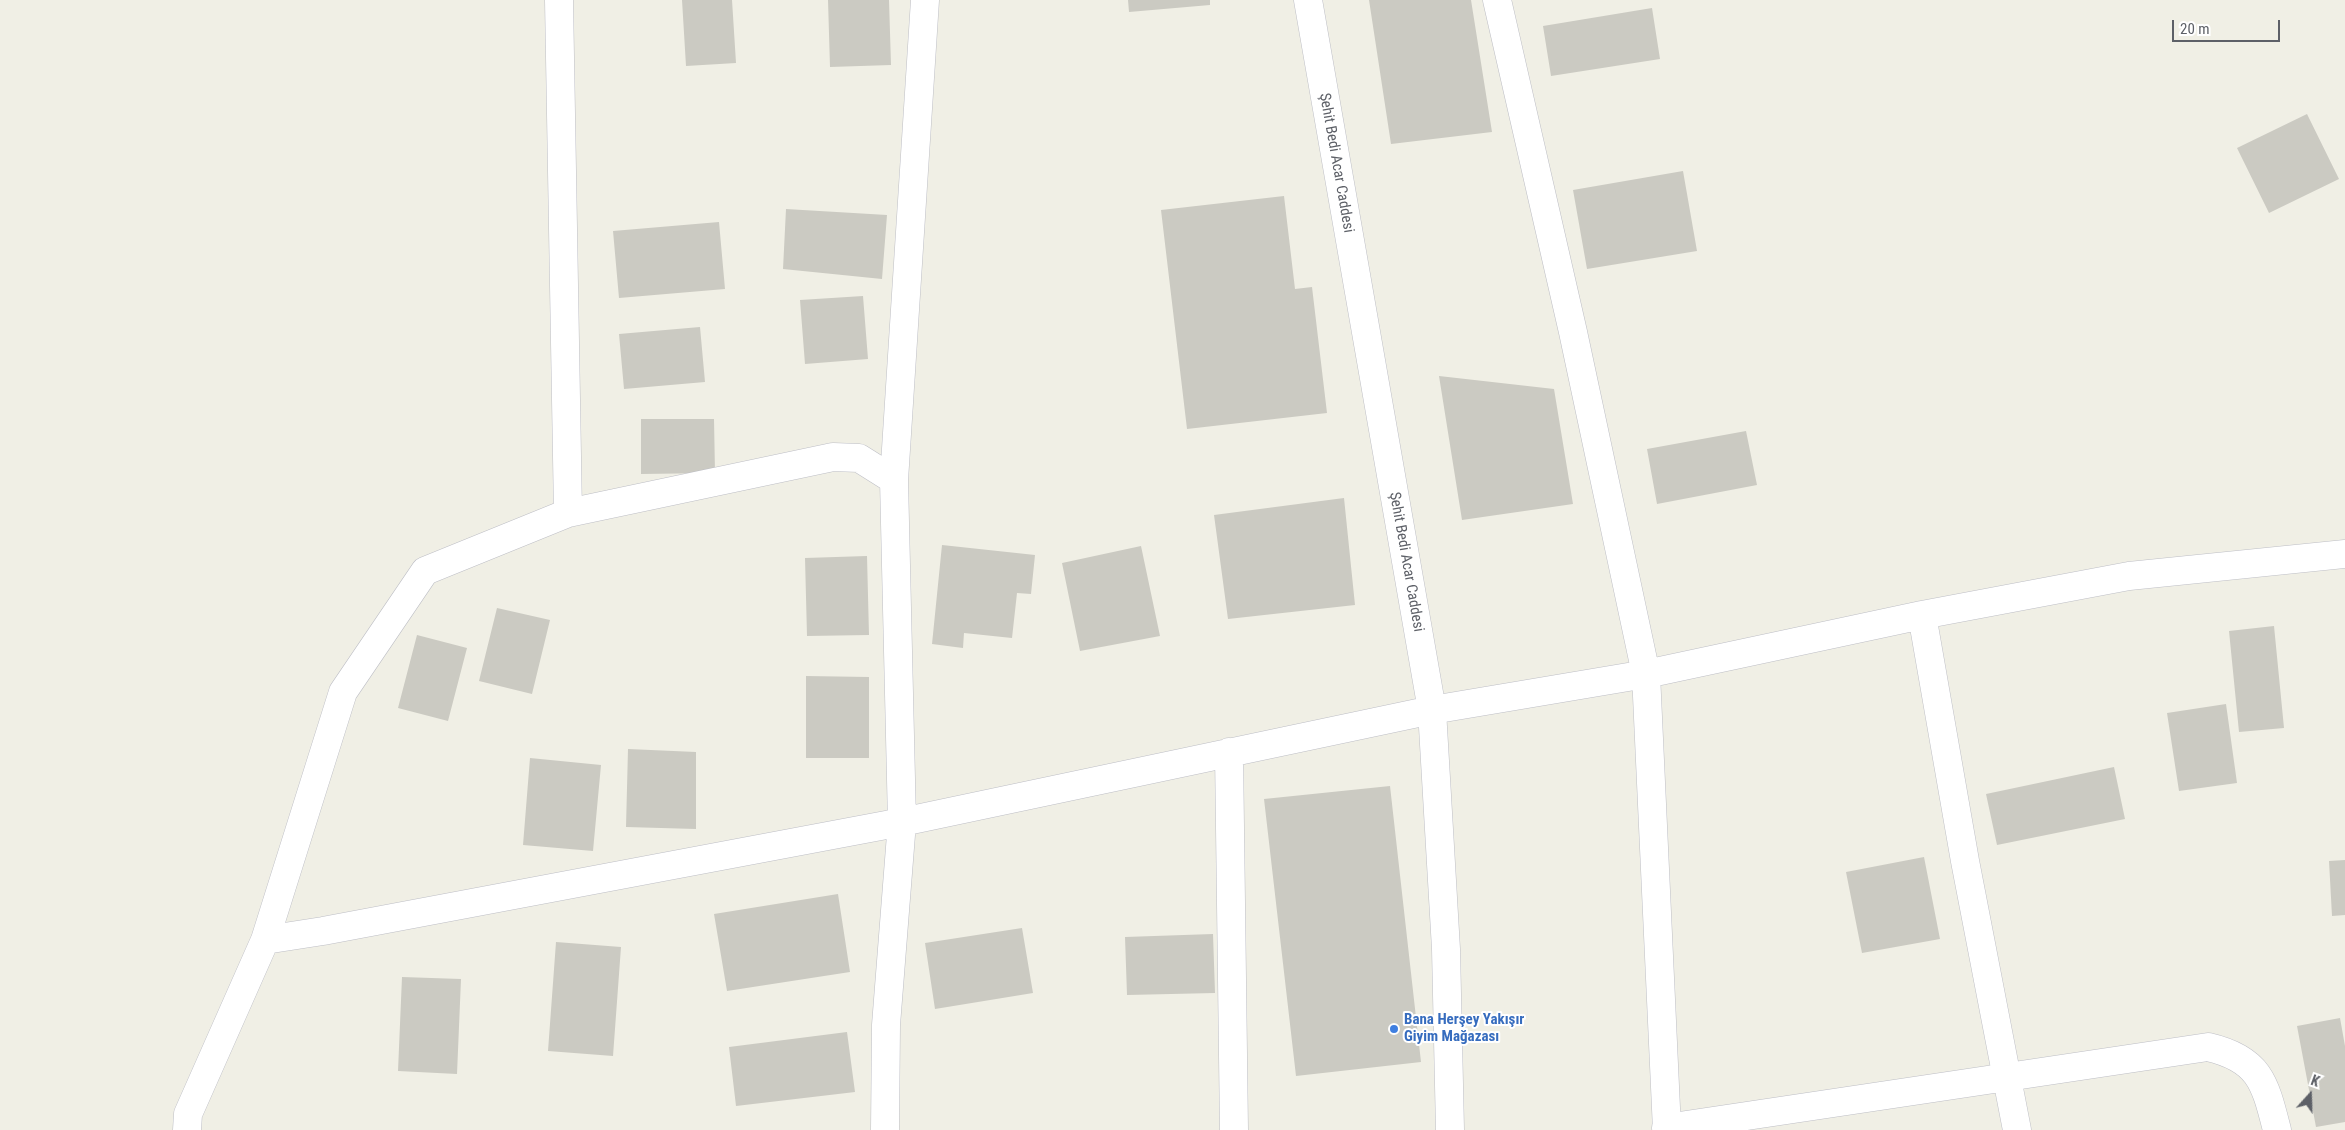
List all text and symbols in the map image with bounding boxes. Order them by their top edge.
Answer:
scale bar [2175,10,2282,42]
text: 20 m [2180,20,2210,38]
street label: Şehit Bedi Acar Caddesi [1315,92,1357,234]
street label: Şehit Bedi Acar Caddesi [1385,491,1427,633]
place label: Bana Herşey Yakışır Giyim Mağazası [1404,1011,1524,1046]
marker: Bana Herşey Yakışır Giyim Mağazası [1388,1023,1400,1035]
north arrow [2285,1070,2335,1120]
text: K [2309,1072,2322,1090]

